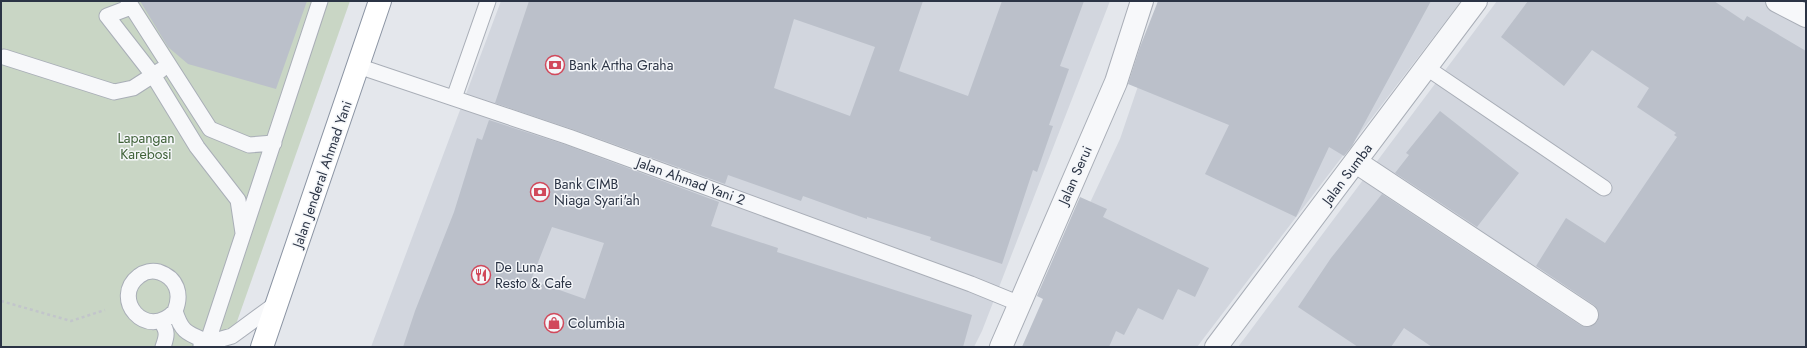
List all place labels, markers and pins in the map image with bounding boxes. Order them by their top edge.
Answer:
bank icon: Bank Artha Graha [544,54,566,76]
place label: Bank Artha Graha [569,55,673,75]
place label: Bank CIMB Niaga Syari'ah [554,174,640,210]
bank icon: Bank CIMB Niaga Syari'ah [529,181,551,203]
place label: De Luna Resto & Cafe [495,257,572,293]
restaurant icon: De Luna Resto & Cafe [470,264,492,286]
shop icon: Columbia [543,312,565,334]
place label: Columbia [568,313,625,333]

